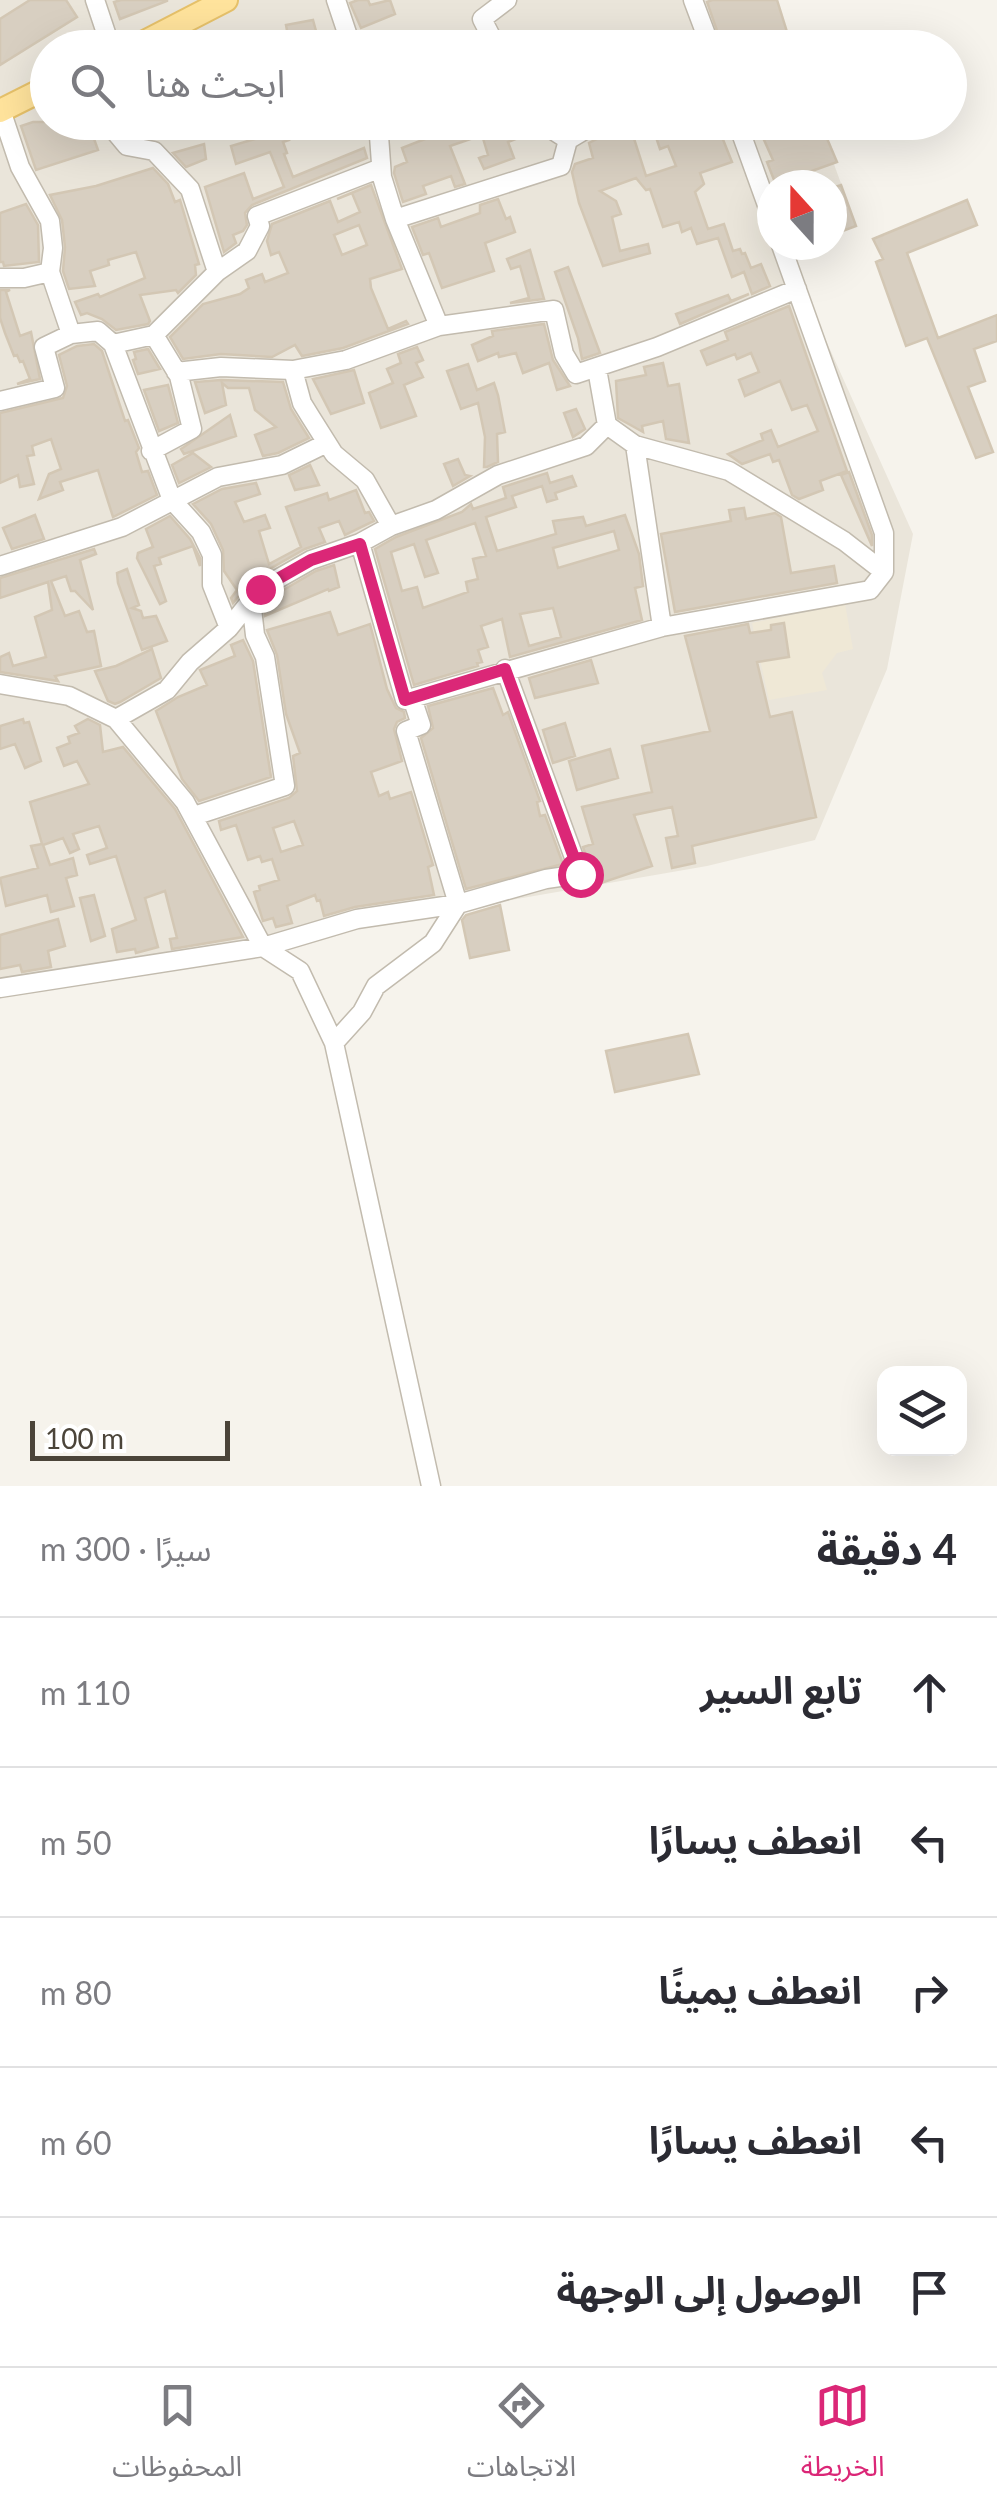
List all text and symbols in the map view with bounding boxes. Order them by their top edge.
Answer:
search box [30,30,967,140]
icon: search [65,58,120,113]
text: ابحث هنا [145,59,286,105]
north arrow [757,170,847,260]
route end [238,567,284,613]
route start [558,852,604,898]
map controls [877,1366,967,1456]
button: layers [877,1366,967,1456]
scale bar [30,1416,230,1460]
text: 100 m [45,1421,124,1455]
text: 4 دقيقة [817,1524,957,1574]
text: سيرًا · 300 m [40,1529,211,1568]
icon: ahead [902,1665,957,1720]
text: تابع السير [700,1666,862,1712]
text: 110 m [40,1673,130,1712]
icon: left [902,1815,957,1870]
text: انعطف يسارًا [649,1816,862,1862]
text: 50 m [40,1823,112,1862]
icon: right [902,1965,957,2020]
text: انعطف يمينًا [658,1966,862,2012]
text: 80 m [40,1973,112,2012]
icon: left [902,2115,957,2170]
text: انعطف يسارًا [649,2116,862,2162]
text: 60 m [40,2123,112,2162]
icon: arrive [902,2265,957,2320]
text: الوصول إلى الوجهة [557,2266,862,2312]
tab: المحفوظات [112,2378,242,2497]
tab: الاتجاهات [467,2378,576,2497]
tab: الخريطة [801,2378,885,2497]

